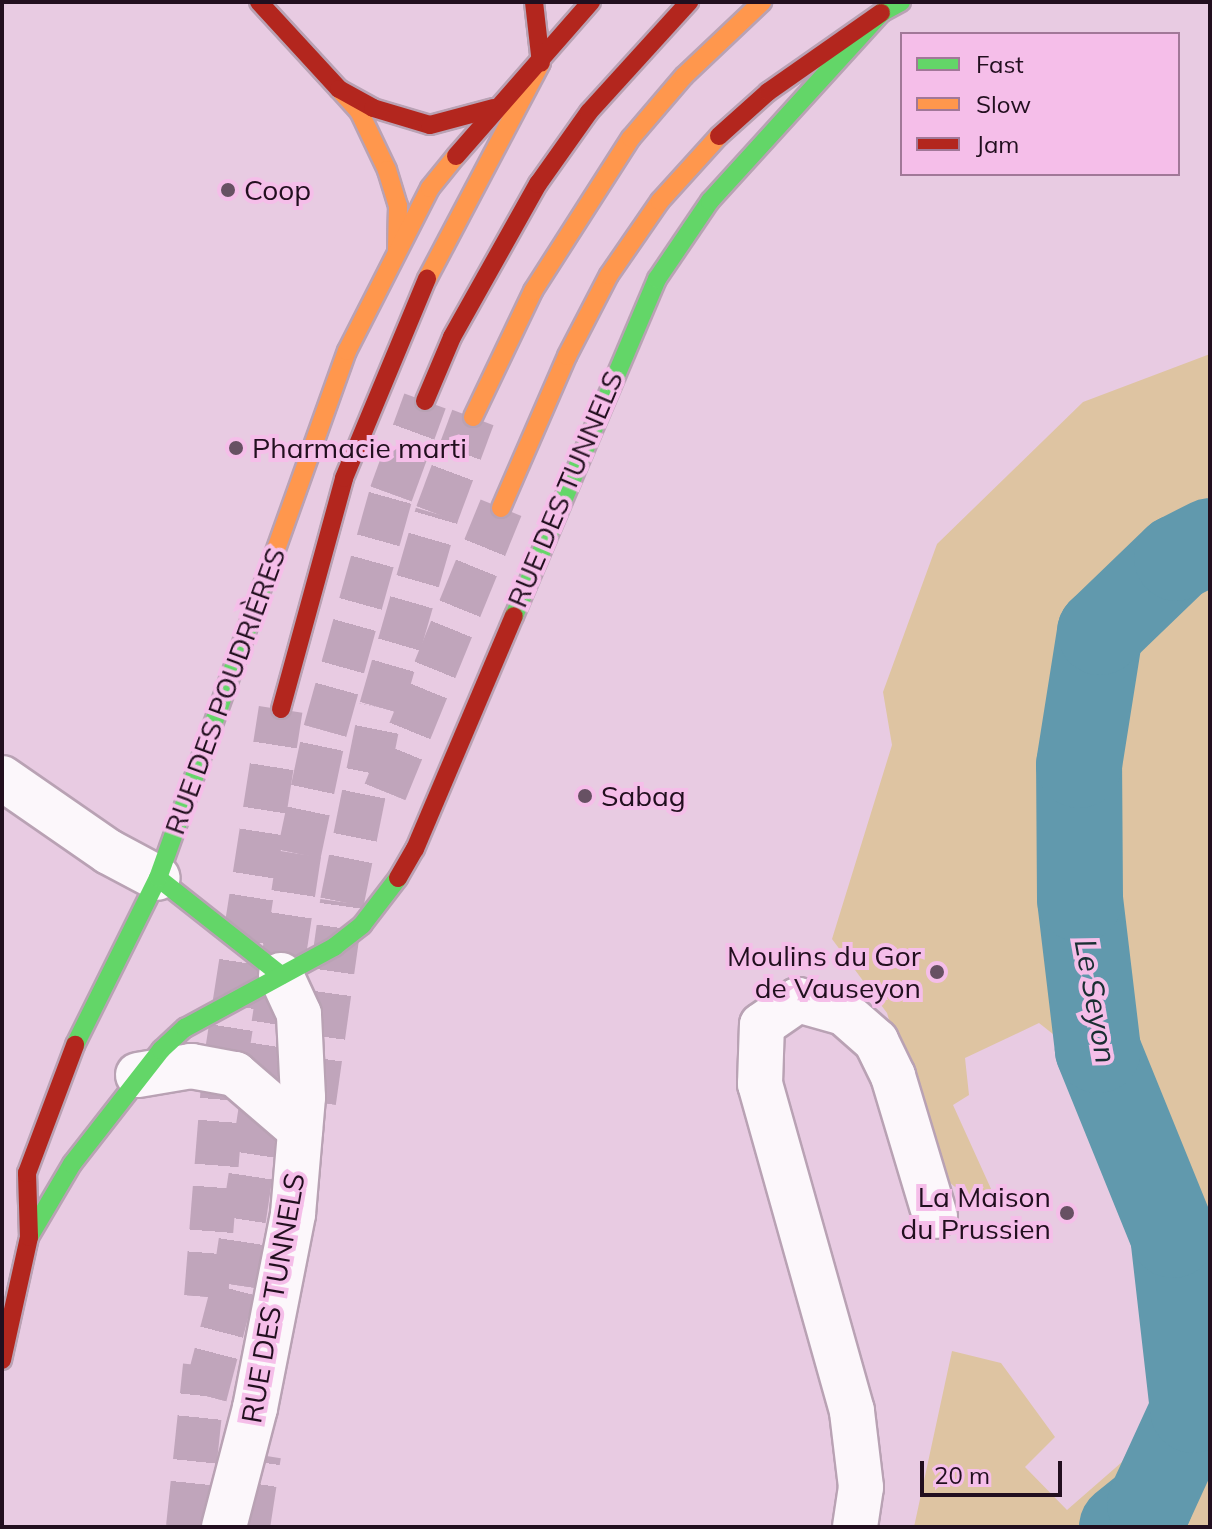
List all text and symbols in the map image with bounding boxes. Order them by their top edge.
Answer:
legend [900,32,1180,176]
text: Fast [976,49,1024,79]
text: Slow [976,89,1031,119]
text: Jam [976,129,1019,159]
place label: Coop [244,173,311,207]
marker: Coop [219,181,237,199]
street label: RUE DES TUNNELS [500,366,630,612]
place label: Pharmacie marti [252,431,467,465]
marker: Pharmacie marti [227,439,245,457]
street label: RUE DES POUDRIÈRES [157,543,293,839]
place label: Sabag [601,779,686,813]
marker: Sabag [576,787,594,805]
water label: Le Seyon [1067,936,1125,1066]
place label: Moulins du Gor de Vauseyon [727,939,921,1005]
marker: Moulins du Gor de Vauseyon [928,963,946,981]
street label: RUE DES TUNNELS [234,1170,312,1426]
place label: La Maison du Prussien [900,1180,1051,1246]
marker: La Maison du Prussien [1058,1204,1076,1222]
scale bar [924,1445,1066,1495]
text: 20 m [934,1460,990,1490]

